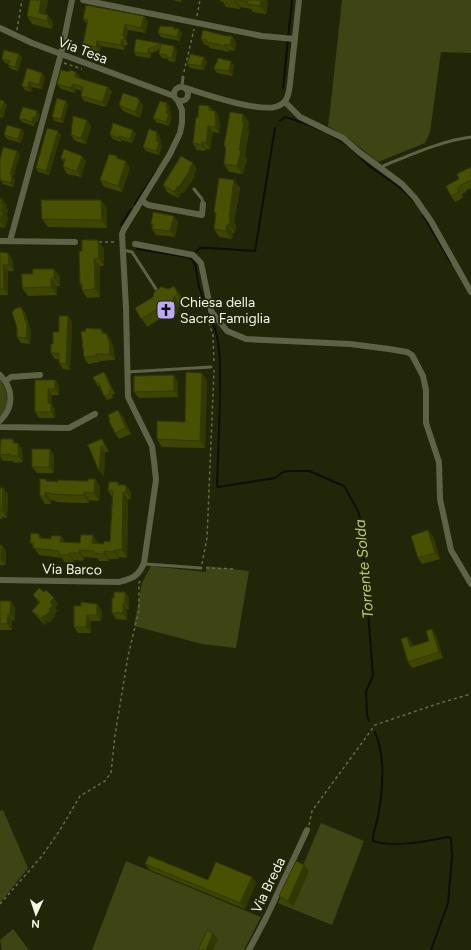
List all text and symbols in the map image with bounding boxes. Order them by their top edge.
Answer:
street label: Via Tesa [56,33,110,68]
place label: Chiesa della Sacra Famiglia [180,294,270,327]
church icon: Chiesa della Sacra Famiglia [155,299,177,321]
water label: Torrente Solda [351,519,377,619]
street label: Via Barco [42,560,102,579]
street label: Via Breda [248,855,289,916]
north arrow [16,894,56,934]
text: N [31,917,40,930]

